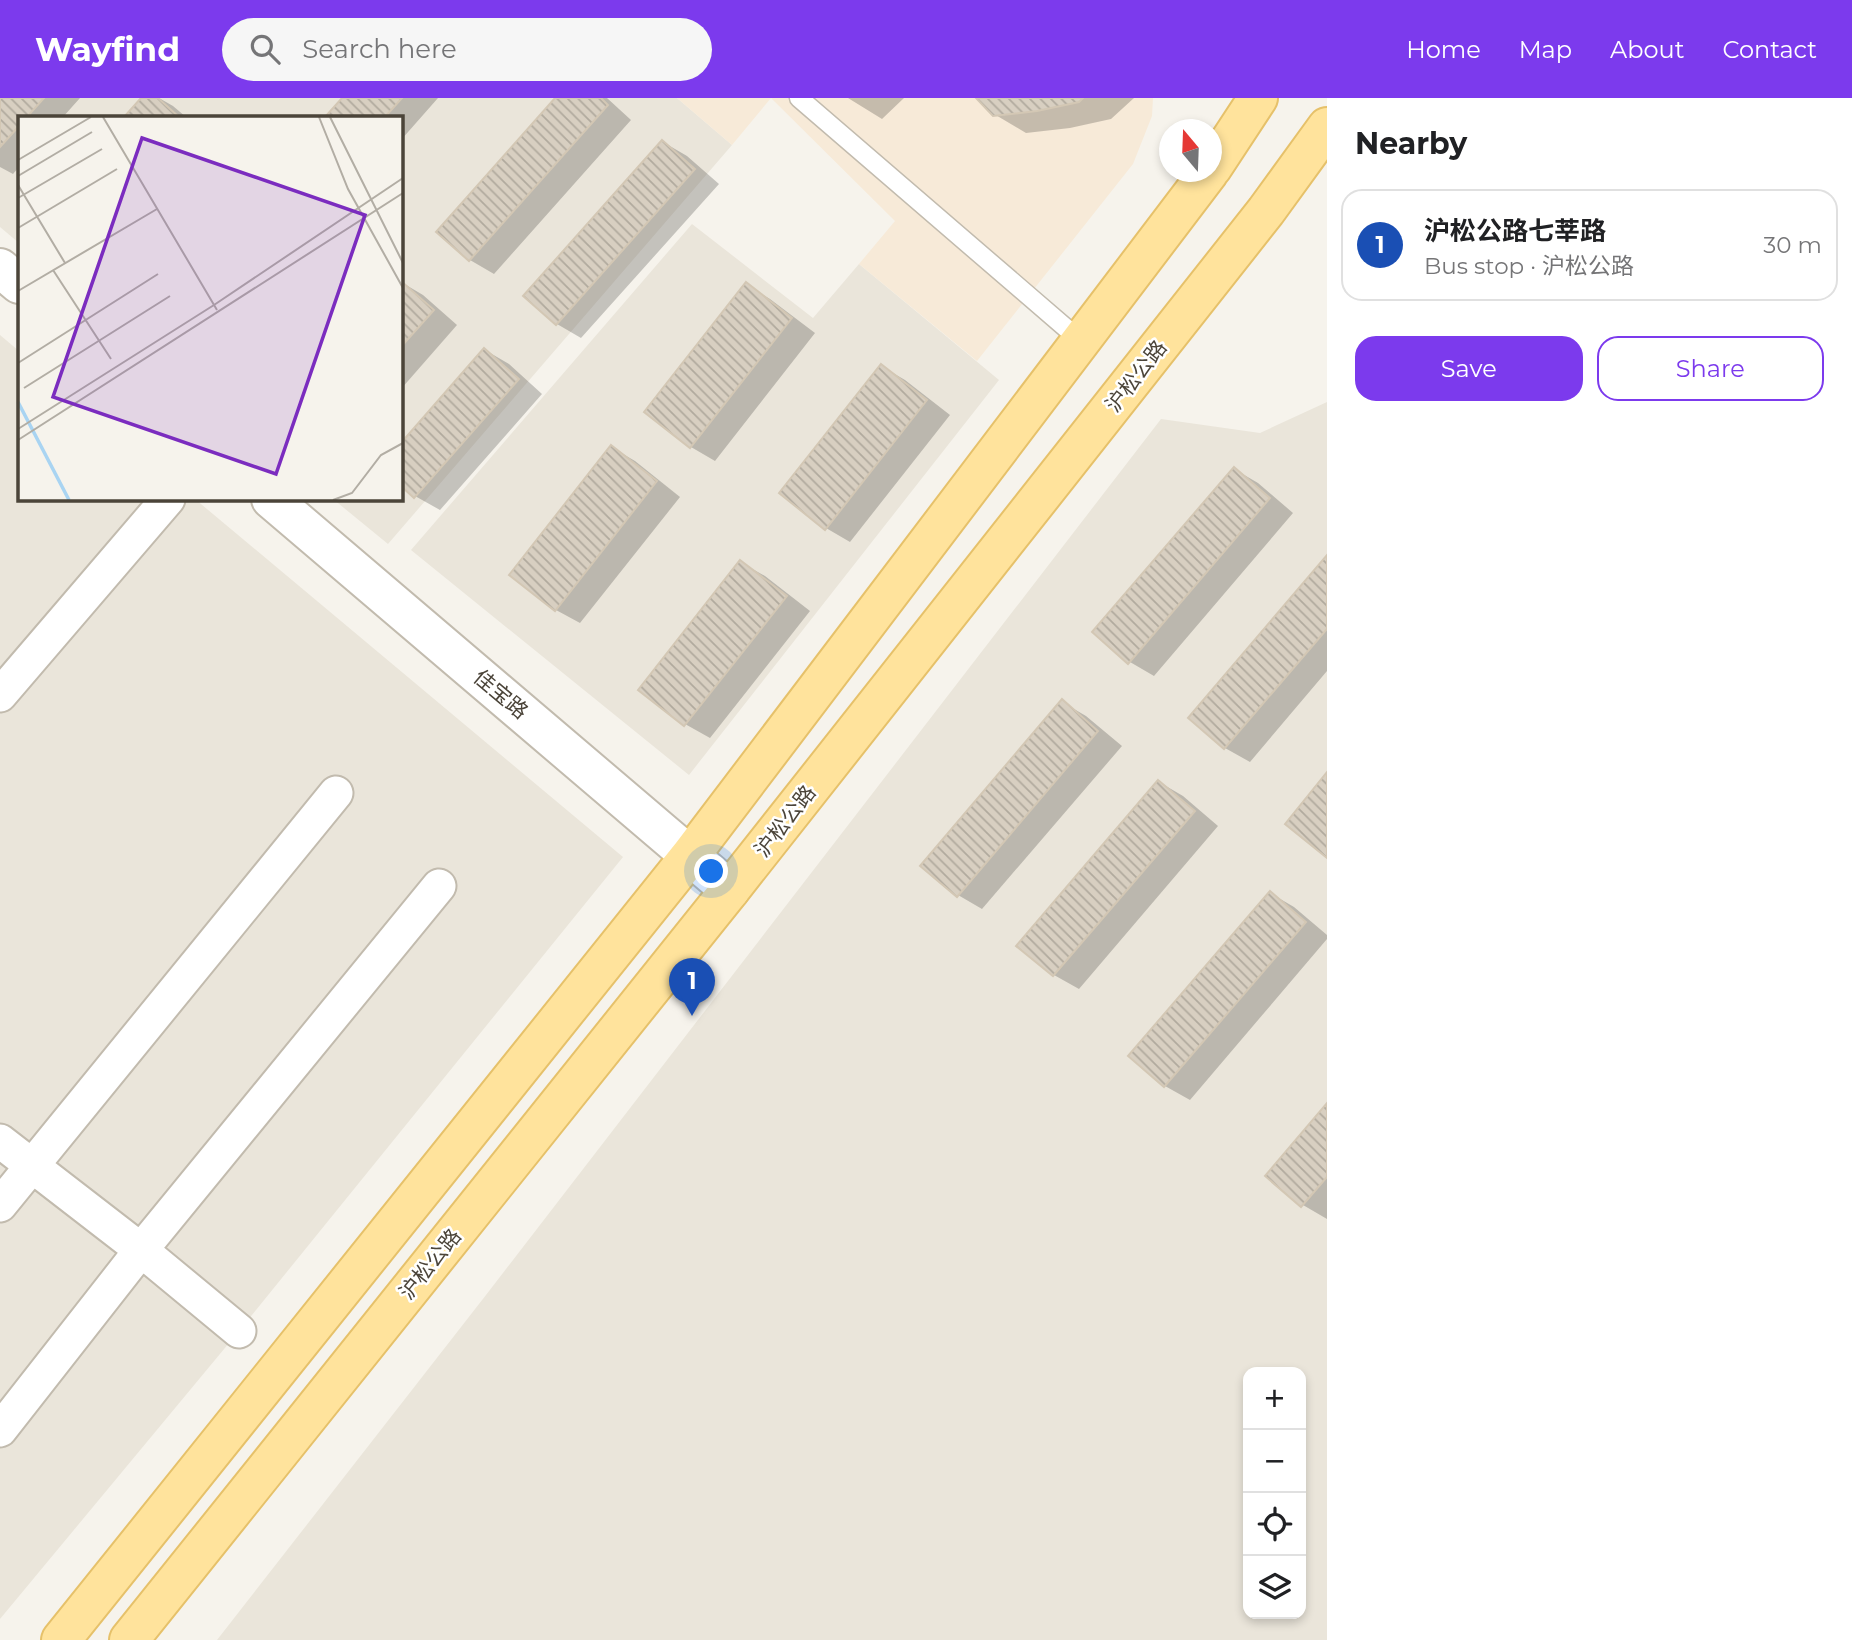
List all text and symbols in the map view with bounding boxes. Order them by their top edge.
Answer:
search box [222,18,712,81]
text: Wayfind [35,29,180,69]
icon: search [246,30,284,68]
text: Search here [302,33,457,65]
text: Home [1406,35,1481,64]
text: Map [1519,35,1572,64]
text: About [1610,35,1684,64]
text: Contact [1722,35,1817,64]
inset map [18,116,402,500]
north arrow [1159,119,1222,182]
text: Nearby [1355,125,1467,162]
text: 沪松公路七莘路 [1424,215,1606,247]
text: 1 [1375,231,1385,259]
text: 30 m [1763,231,1822,259]
text: Bus stop · 沪松公路 [1424,252,1634,280]
street label: 沪松公路 [1100,335,1172,417]
button: Save [1355,336,1583,401]
button: Share [1597,336,1824,401]
street label: 佳宝路 [469,664,533,724]
street label: 沪松公路 [749,780,821,862]
your location [694,854,728,888]
pin: 1 [669,958,715,1016]
street label: 沪松公路 [394,1223,466,1305]
map controls [1243,1367,1306,1619]
button: + [1243,1367,1306,1430]
button: − [1243,1430,1306,1493]
button: locate [1243,1493,1306,1556]
button: layers [1243,1556,1306,1619]

